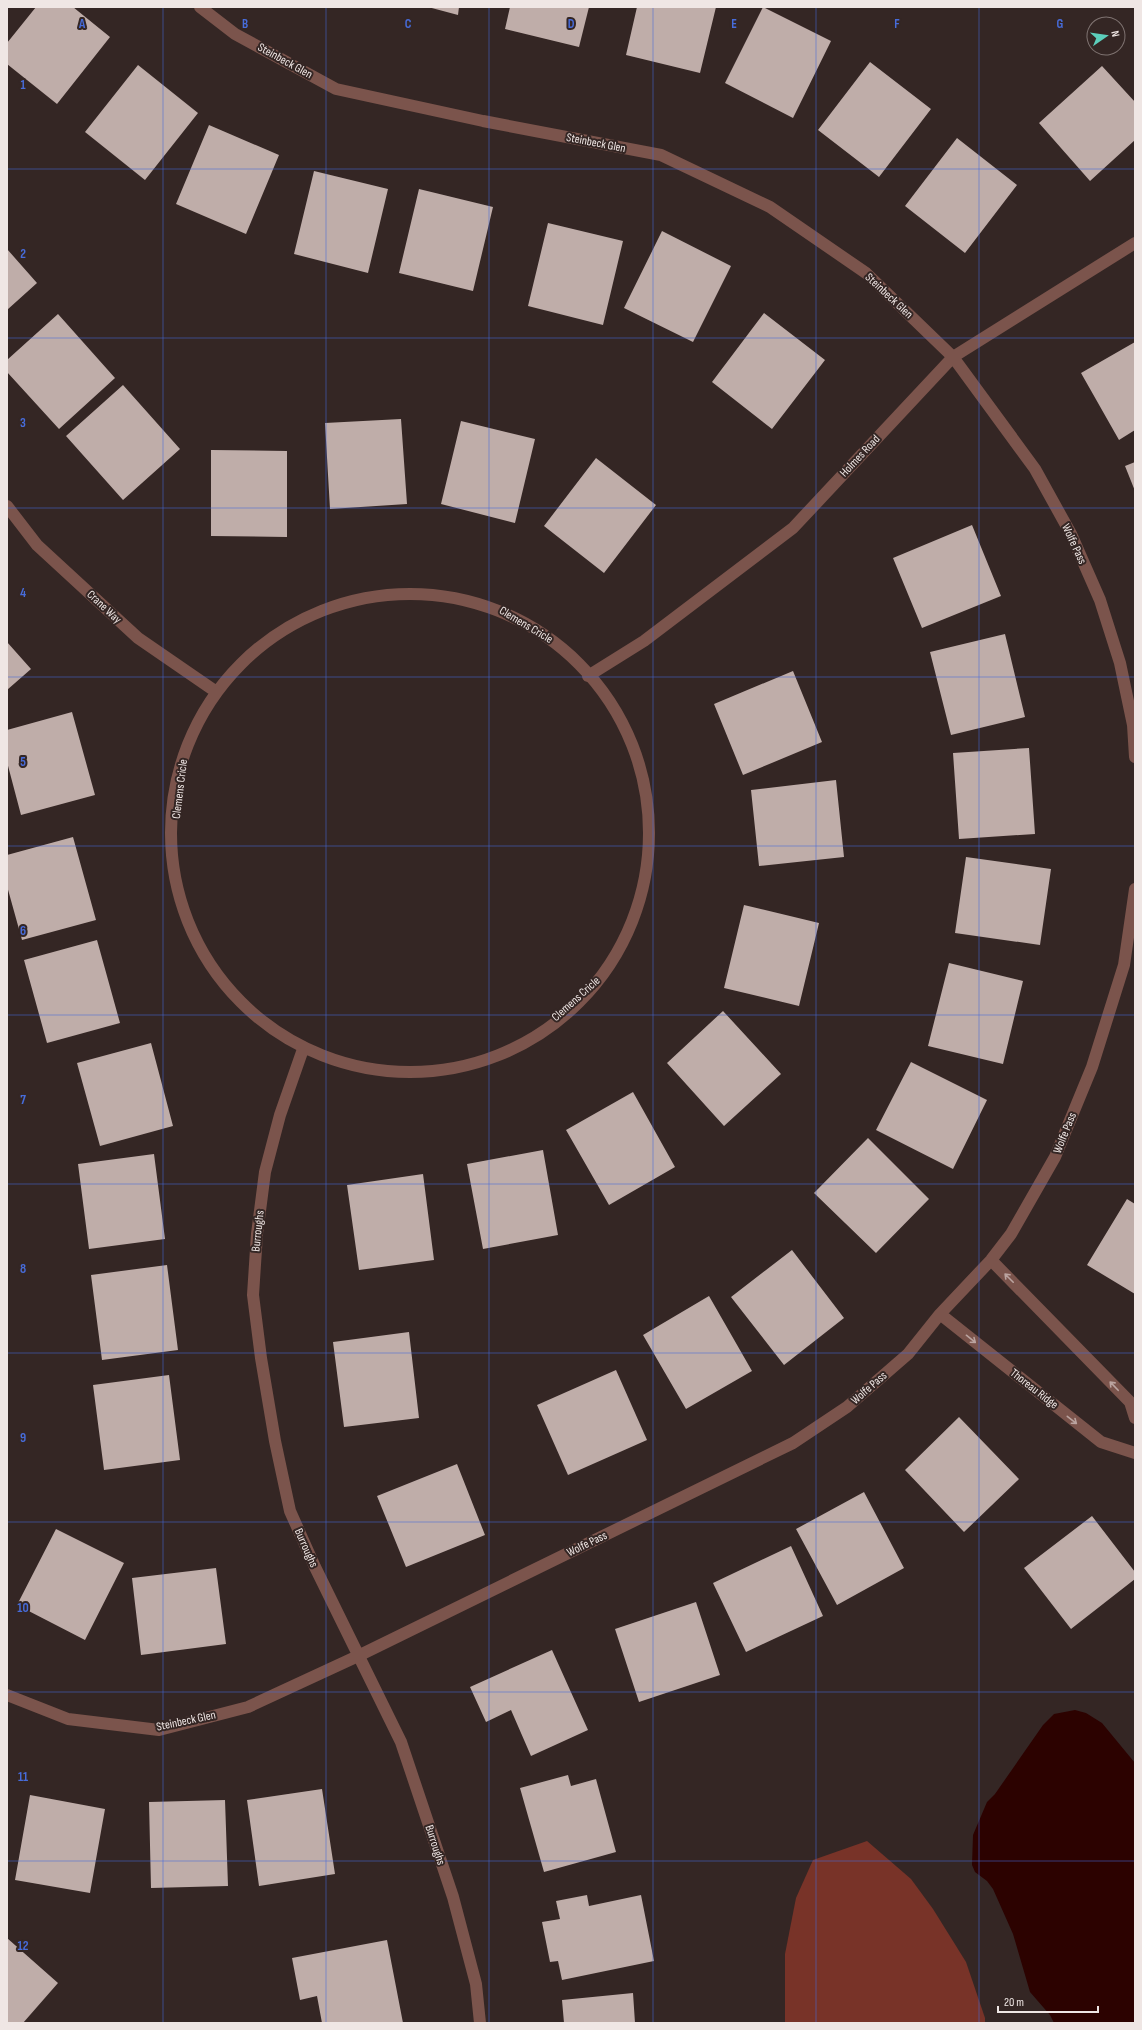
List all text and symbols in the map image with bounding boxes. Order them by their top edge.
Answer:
text: A [78,16,86,32]
text: B [242,16,248,32]
text: C [405,16,412,32]
text: D [568,16,575,32]
text: E [731,16,737,32]
text: F [894,16,900,32]
text: G [1057,16,1064,32]
north arrow [1086,16,1126,56]
text: N [1108,30,1122,38]
street label: Steinbeck Glen [255,40,315,82]
text: 1 [20,77,26,93]
street label: Steinbeck Glen [565,130,627,156]
text: 2 [20,246,26,262]
street label: Steinbeck Glen [862,270,916,322]
text: 3 [20,415,26,431]
street label: Holmes Road [837,432,883,480]
street label: Wolfe Pass [1058,521,1090,567]
text: 4 [20,585,26,601]
street label: Crane Way [83,587,125,627]
street label: Clemens Cricle [496,603,556,647]
text: 5 [20,754,26,770]
street label: Clemens Cricle [169,758,191,820]
text: 6 [20,923,26,939]
street label: Clemens Cricle [549,973,603,1025]
text: 7 [20,1092,26,1108]
street label: Wolfe Pass [1050,1110,1080,1156]
street label: Burroughs [248,1210,268,1252]
text: 8 [20,1261,26,1277]
one-way arrow [1004,1273,1014,1283]
one-way arrow [965,1334,976,1343]
street label: Thoreau Ridge [1007,1366,1061,1413]
street label: Wolfe Pass [848,1368,890,1408]
one-way arrow [1109,1381,1119,1391]
one-way arrow [1067,1415,1078,1424]
text: 9 [20,1430,26,1446]
street label: Burroughs [291,1526,321,1570]
street label: Wolfe Pass [564,1528,610,1560]
text: 10 [17,1600,29,1616]
street label: Steinbeck Glen [155,1707,217,1735]
text: 11 [18,1769,28,1785]
street label: Burroughs [421,1823,449,1867]
text: 12 [18,1938,29,1954]
scale bar [998,1988,1098,2014]
text: 20 m [1004,1995,1024,2010]

